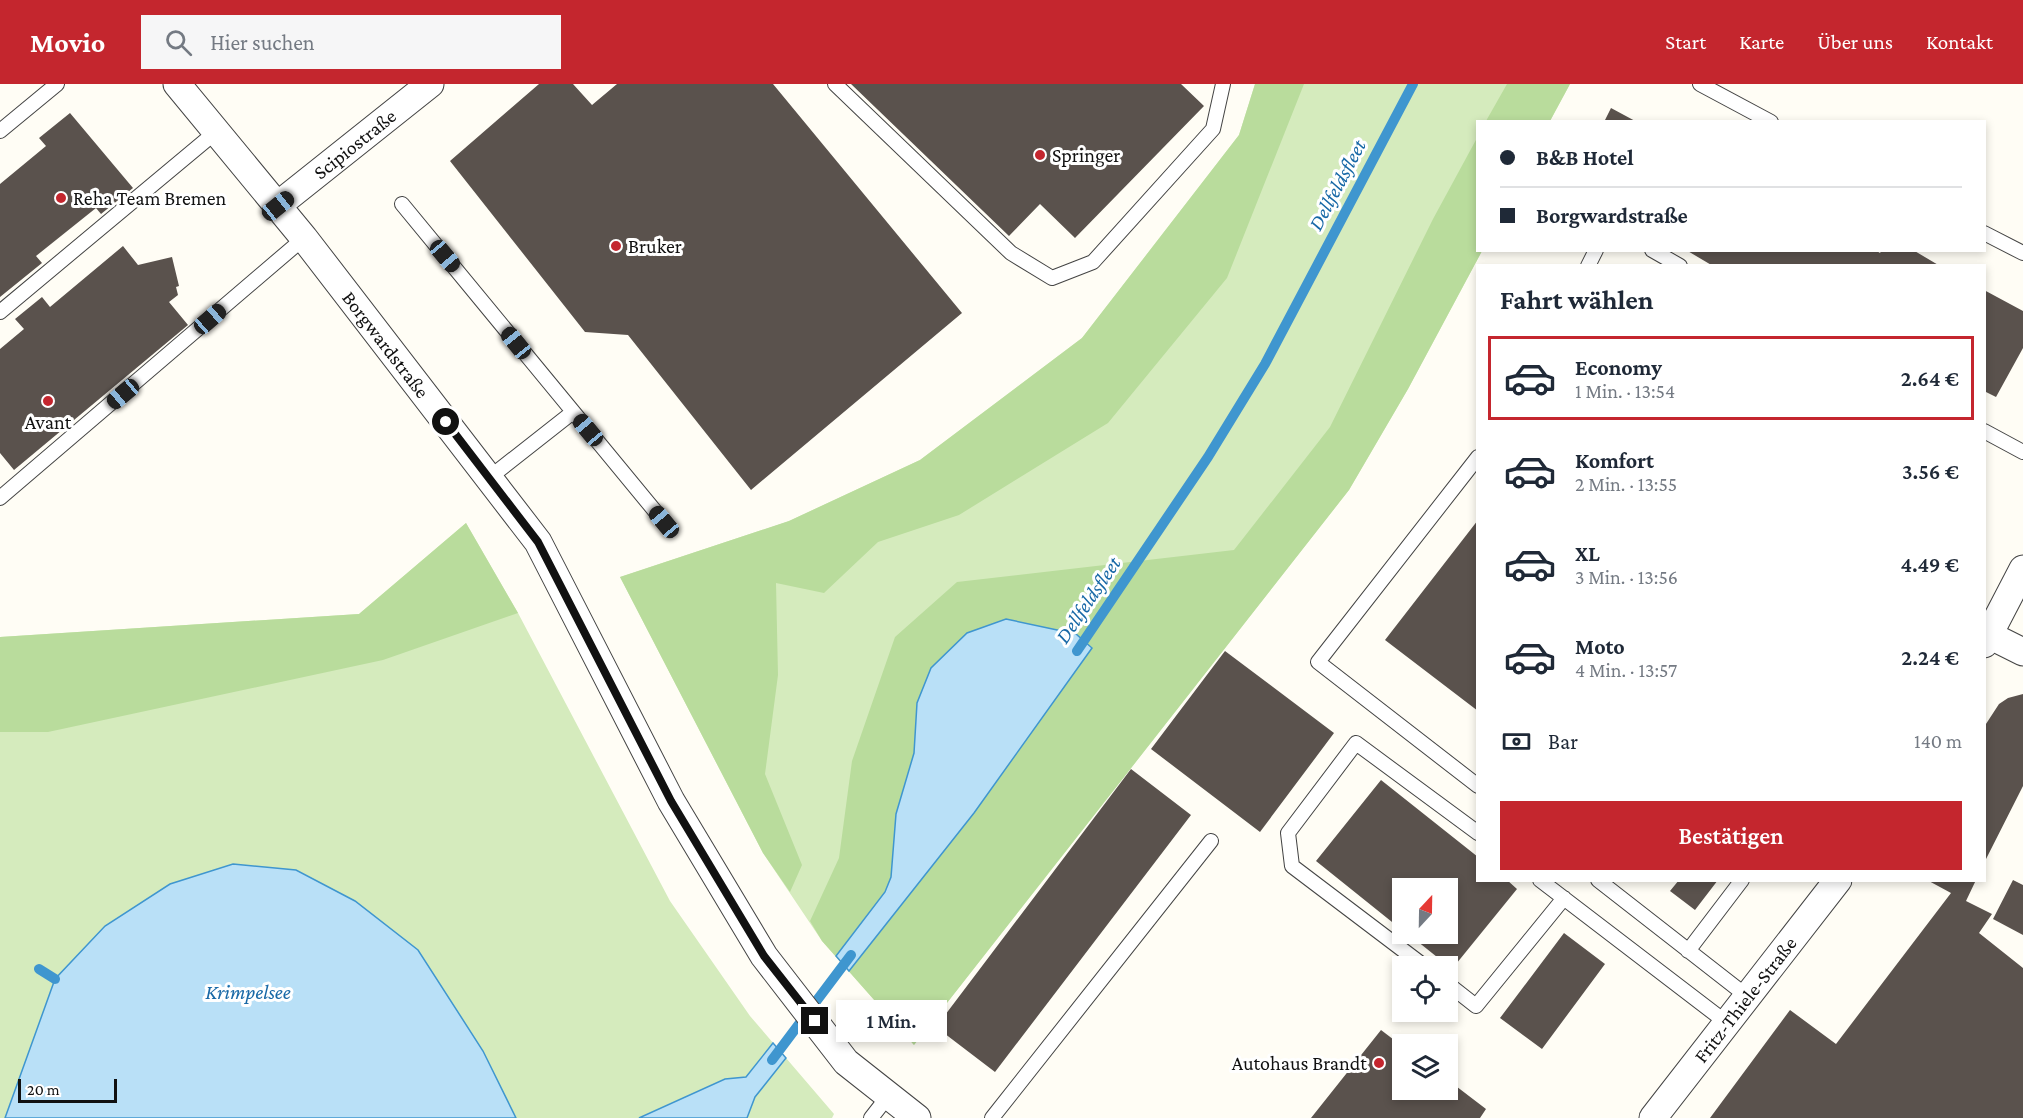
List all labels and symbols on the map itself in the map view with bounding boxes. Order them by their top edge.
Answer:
street label: Scipiostraße [309,104,400,183]
water label: Dellfeldsfleet [1303,135,1371,234]
place label: Springer [1052,144,1120,167]
marker: Springer [1033,148,1047,162]
place label: Reha Team Bremen [73,187,227,209]
car [258,188,298,224]
marker: Reha Team Bremen [54,191,68,205]
place label: Bruker [628,235,682,257]
car [427,236,463,276]
marker: Bruker [609,239,623,253]
street label: Borgwardstraße [338,287,434,402]
car [191,300,229,338]
car [498,323,534,363]
car [103,376,143,412]
marker: Avant [41,394,55,408]
route start [432,408,459,435]
car [570,410,606,450]
place label: Avant [25,411,72,433]
car [646,502,682,542]
water label: Dellfeldsfleet [1050,552,1126,648]
north arrow [1392,878,1458,944]
street label: Fritz-Thiele-Straße [1689,932,1801,1067]
water label: Krimpelsee [205,980,291,1004]
callout: 1 Min. [836,1000,947,1042]
route end [801,1007,828,1034]
place label: Autohaus Brandt [1232,1052,1367,1074]
marker: Autohaus Brandt [1372,1056,1386,1070]
scale bar [18,1076,117,1104]

